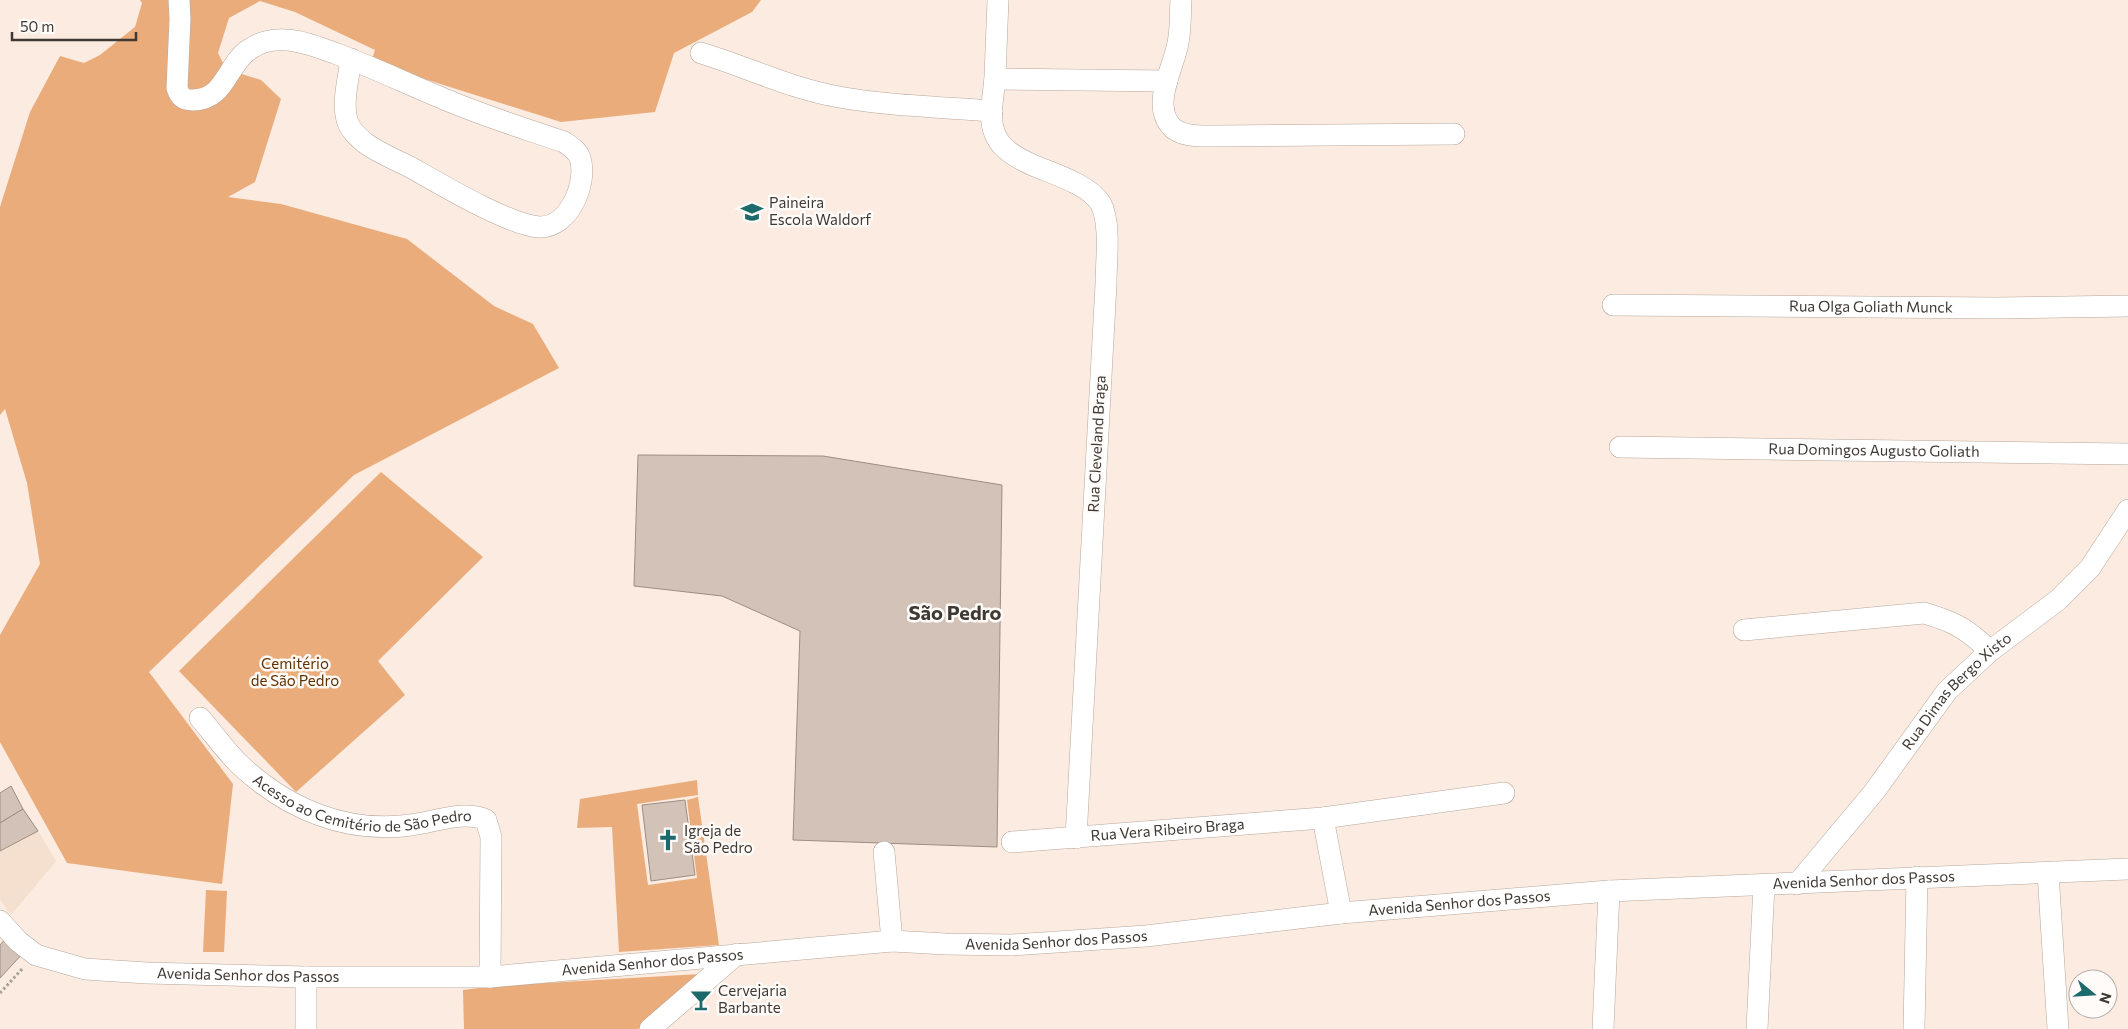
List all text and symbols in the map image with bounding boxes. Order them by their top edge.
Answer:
scale bar [12,10,136,42]
text: 50 m [20,17,54,35]
place label: Paineira Escola Waldorf [769,193,871,228]
school or university icon: Paineira Escola Waldorf [739,199,765,225]
street label: Rua Olga Goliath Munck [1789,296,1953,316]
street label: Rua Cleveland Braga [1083,375,1109,513]
street label: Rua Domingos Augusto Goliath [1768,439,1980,460]
district label: São Pedro [908,600,1002,624]
street label: Rua Dimas Bergo Xisto [1898,628,2015,753]
park label: Cemitério de São Pedro [251,654,339,689]
street label: Acesso ao Cemitério de São Pedro [250,770,472,835]
street label: Rua Vera Ribeiro Braga [1090,814,1245,844]
place label: Igreja de São Pedro [684,821,753,856]
church icon: Igreja de São Pedro [655,827,681,853]
street label: Avenida Senhor dos Passos [1772,866,1955,892]
street label: Avenida Senhor dos Passos [1368,886,1551,919]
street label: Avenida Senhor dos Passos [965,926,1148,953]
street label: Avenida Senhor dos Passos [561,944,744,979]
street label: Avenida Senhor dos Passos [157,963,340,985]
north arrow [2068,969,2118,1019]
place label: Cervejaria Barbante [718,981,787,1016]
bar icon: Cervejaria Barbante [688,987,714,1013]
text: N [2096,991,2116,1006]

